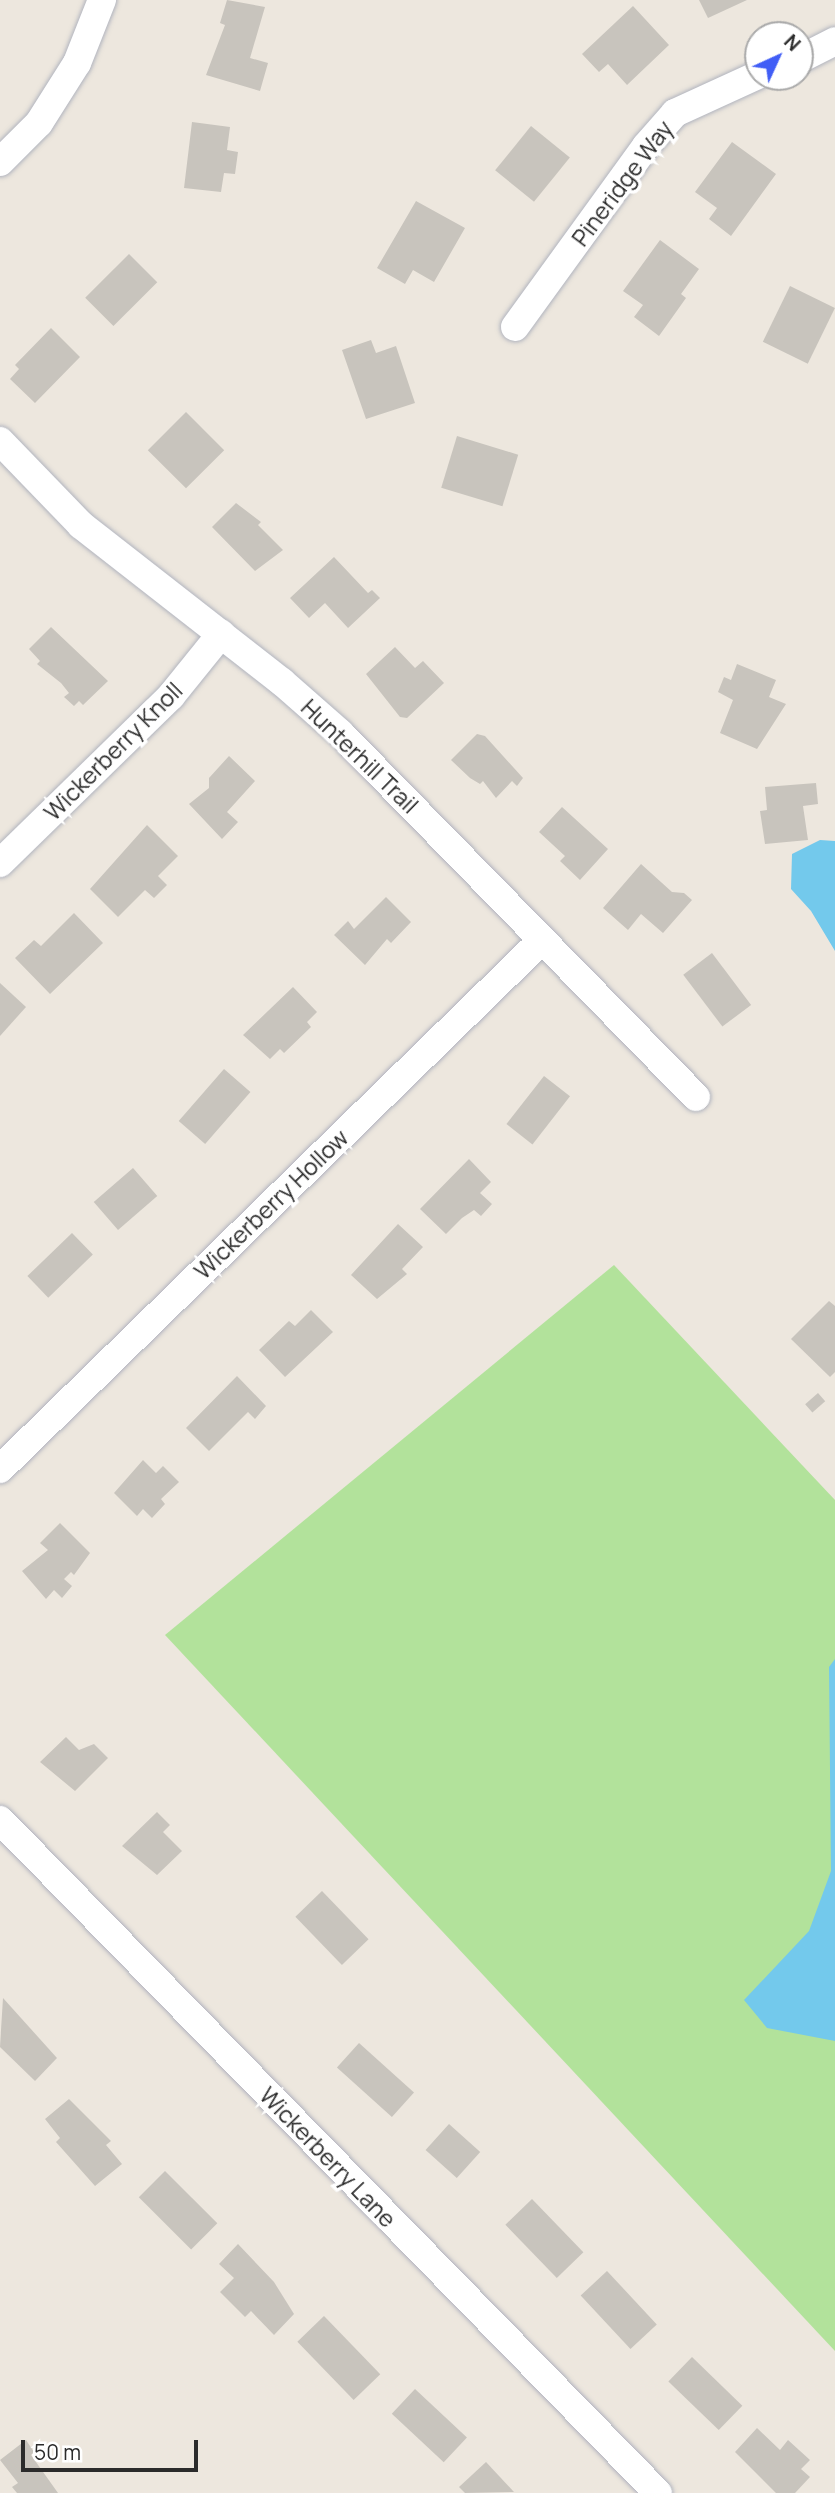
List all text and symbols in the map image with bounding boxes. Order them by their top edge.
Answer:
north arrow [744,21,814,91]
text: N [778,29,806,57]
street label: Pineridge Way [566,115,678,251]
street label: Wickerberry Knoll [38,676,188,826]
street label: Hunterhill Trail [296,693,424,819]
street label: Wickerberry Hollow [188,1124,354,1284]
street label: Wickerberry Lane [254,2081,402,2233]
scale bar [24,2426,201,2470]
text: 50 m [34,2438,81,2466]

